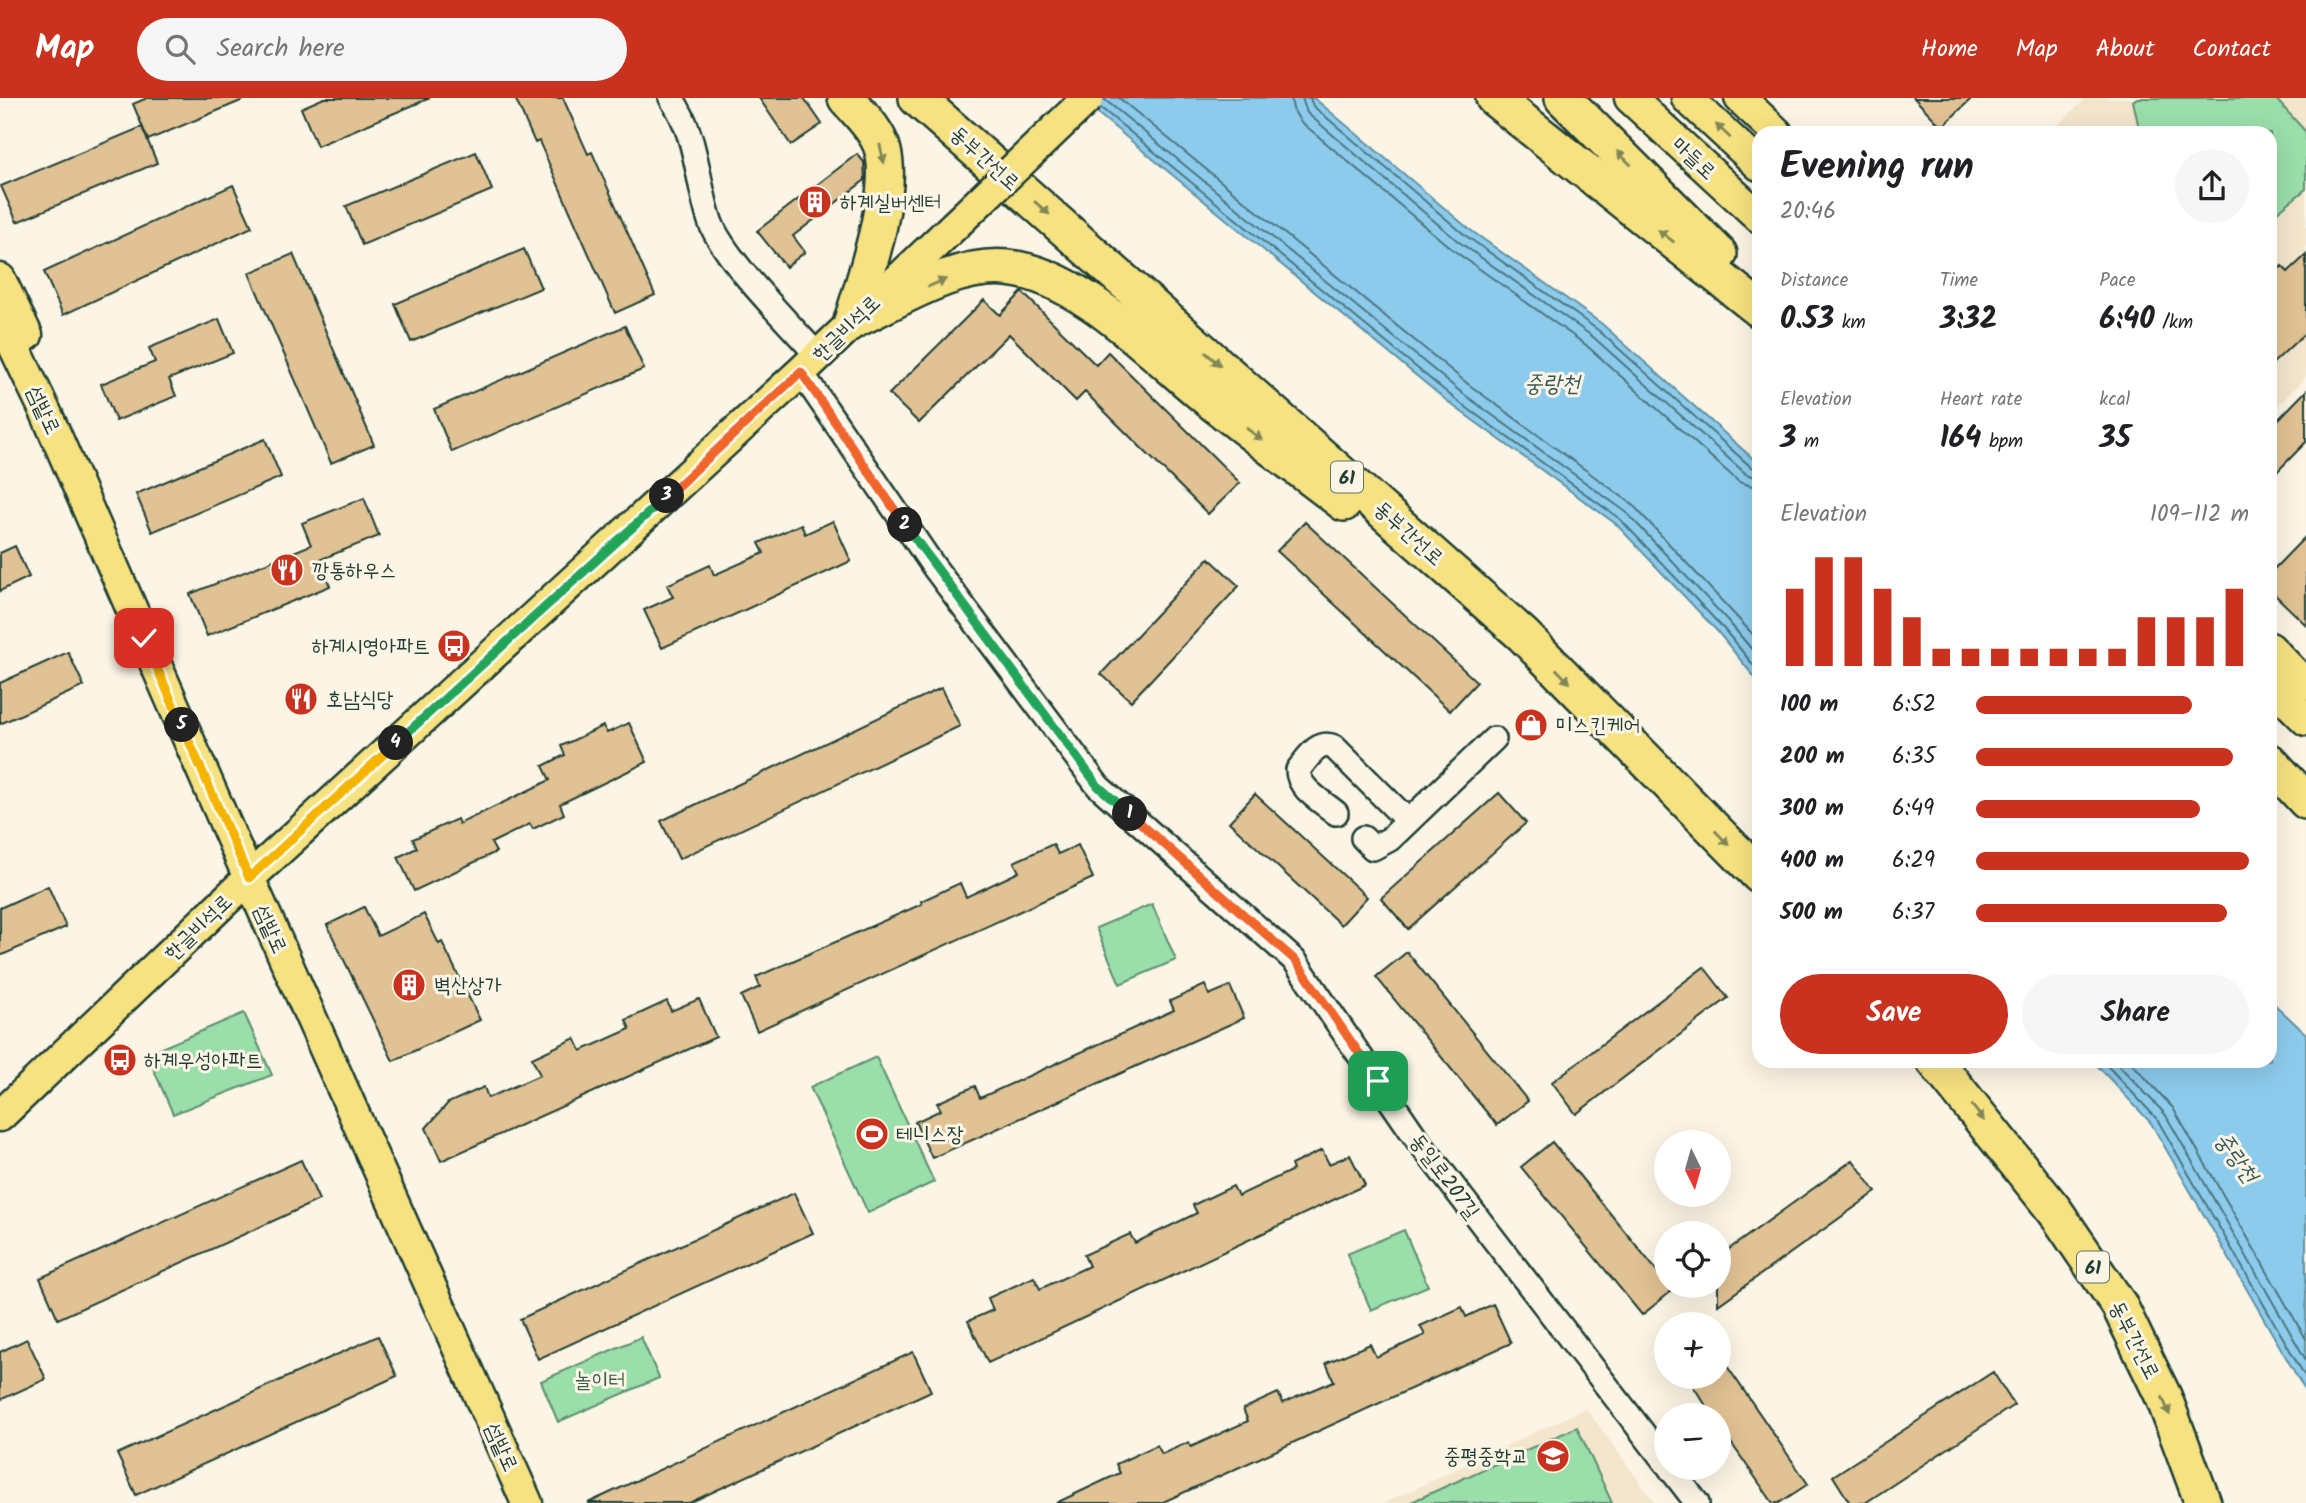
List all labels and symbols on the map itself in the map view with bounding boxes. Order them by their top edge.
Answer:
street label: 동부간선로 [942,119,1026,200]
one-way arrow [1715,124,1732,140]
street label: 마들로 [1663,130,1723,188]
one-way arrow [877,144,888,166]
one-way arrow [1615,150,1632,167]
building icon: 하계실버센터 [796,183,834,221]
place label: 하계실버센터 [840,187,941,220]
one-way arrow [1033,200,1051,216]
one-way arrow [1658,229,1676,244]
one-way arrow [926,277,947,288]
street label: 한글비석로 [805,288,889,370]
one-way arrow [1204,351,1221,366]
water label: 중랑천 [1524,367,1582,403]
street label: 섬밭로 [17,381,68,441]
one-way arrow [1245,427,1263,441]
road number: 61 [1331,462,1363,492]
pin: 3 [650,478,684,514]
street label: 동부간선로 [1366,494,1450,575]
pin: 2 [888,508,922,542]
restaurant icon: 깡통하우스 [268,551,306,589]
place label: 깡통하우스 [312,555,397,588]
pin [114,608,174,668]
bus stop icon: 하계시영아파트 [435,627,473,665]
place label: 하계시영아파트 [312,631,430,664]
one-way arrow [1554,667,1571,683]
restaurant icon: 호남식당 [282,680,320,718]
place label: 호남식당 [326,684,394,717]
shop icon: 미스킨케어 [1512,706,1550,744]
pin: 5 [164,708,200,742]
place label: 미스킨케어 [1556,710,1641,743]
pin: 4 [378,726,414,760]
pin: 1 [1112,796,1148,832]
one-way arrow [1714,829,1730,846]
street label: 한글비석로 [157,887,241,969]
street label: 섬밭로 [244,900,295,959]
building icon: 벽산상가 [390,966,428,1004]
place label: 벽산상가 [434,970,502,1003]
bus stop icon: 하계우성아파트 [101,1041,139,1079]
place label: 하계우성아파트 [144,1045,262,1078]
pin [1348,1051,1408,1111]
one-way arrow [1970,1103,1985,1121]
sports icon: 테니스장 [853,1115,891,1153]
place label: 테니스장 [896,1119,964,1152]
water label: 중랑천 [2204,1125,2268,1193]
street label: 동일로207길 [1401,1127,1487,1227]
north arrow [1654,1130,1731,1208]
road number: 61 [2077,1252,2109,1282]
street label: 동부간선로 [2100,1296,2168,1386]
park label: 놀이터 [575,1365,625,1398]
one-way arrow [2161,1395,2172,1416]
street label: 섬밭로 [475,1418,526,1477]
school or university icon: 중평중학교 [1534,1437,1572,1475]
place label: 중평중학교 [1444,1441,1528,1474]

